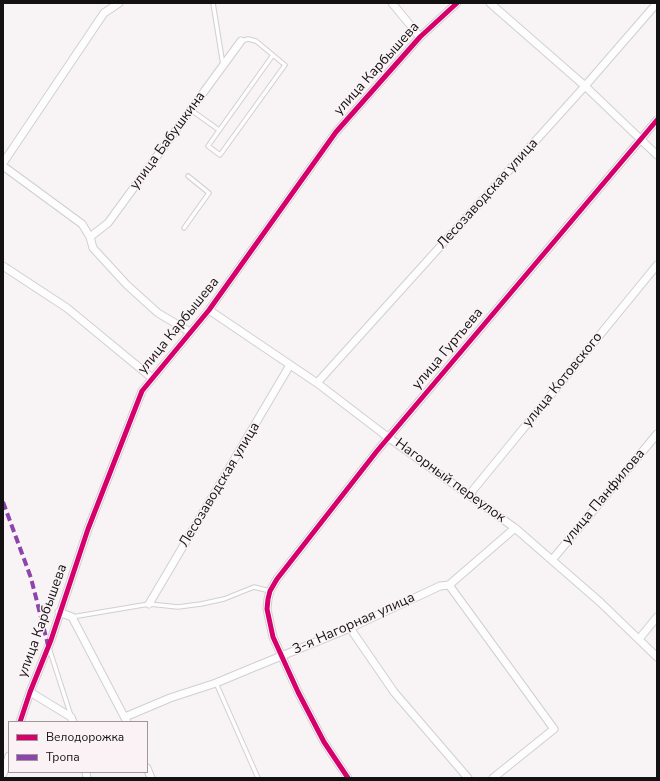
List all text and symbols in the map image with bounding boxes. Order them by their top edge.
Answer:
street label: улица Карбышева [331,19,423,119]
street label: улица Бабушкина [127,89,209,193]
street label: Лесозаводская улица [434,135,542,253]
street label: улица Карбышева [135,274,223,378]
street label: улица Гуртьева [409,305,487,393]
street label: улица Котовского [520,329,606,431]
street label: Лесозаводская улица [176,420,264,550]
street label: Нагорный переулок [391,435,509,527]
street label: улица Панфилова [559,446,649,548]
street label: улица Карбышева [15,562,71,680]
street label: 3-я Нагорная улица [290,589,418,659]
legend [8,721,148,773]
text: Велодорожка [46,729,124,745]
text: Тропа [46,749,80,765]

